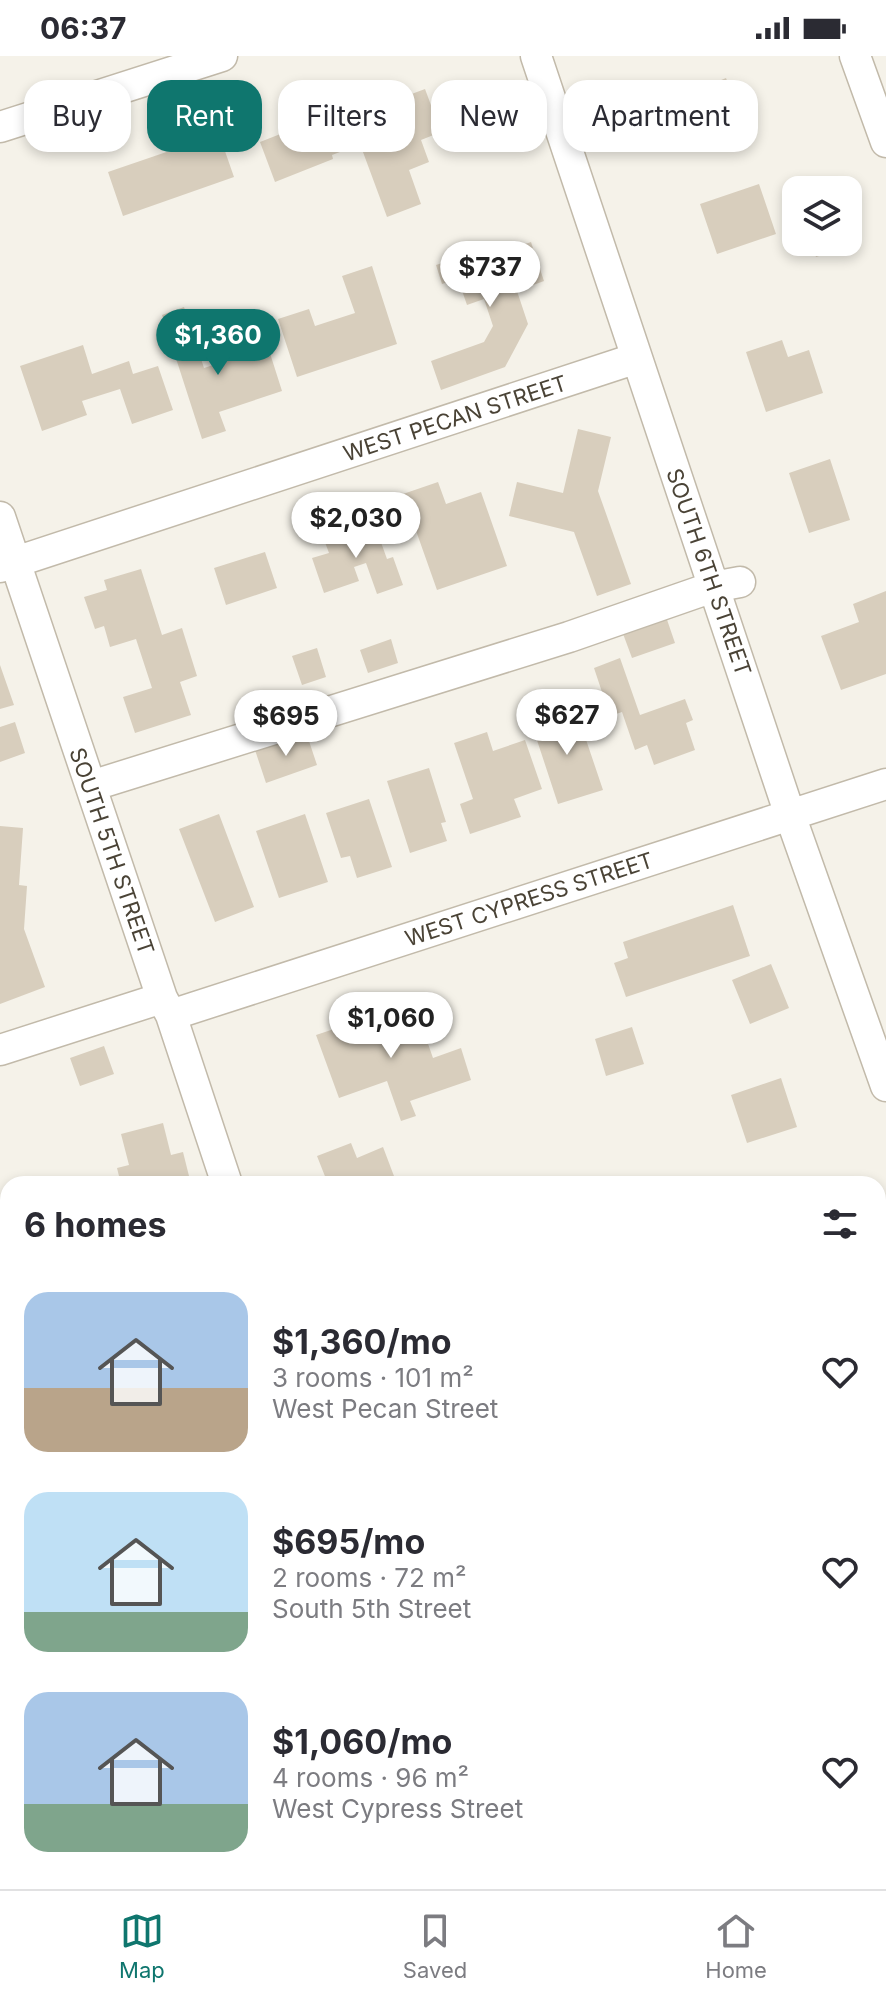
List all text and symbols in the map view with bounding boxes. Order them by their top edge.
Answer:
text: 06:37 [40,10,127,46]
chip: Buy [24,80,131,152]
chip: Rent [147,80,262,152]
chip: Filters [278,80,415,152]
chip: New [431,80,547,152]
chip: Apartment [563,80,758,152]
map controls [782,176,862,256]
button: layers [782,176,862,256]
pin: $737 [443,241,537,309]
text: $737 [458,251,522,282]
pin: $1,360 [153,309,283,377]
text: $1,360 [174,319,262,350]
street label: WEST PECAN STREET [340,370,570,466]
street label: SOUTH 6TH STREET [661,465,757,679]
pin: $2,030 [291,492,421,560]
text: $2,030 [309,502,403,533]
pin: $627 [520,689,614,757]
pin: $695 [239,690,333,758]
text: $627 [534,699,600,730]
text: $695 [252,700,320,731]
street label: SOUTH 5TH STREET [64,744,160,958]
street label: WEST CYPRESS STREET [402,847,656,951]
pin: $1,060 [326,992,456,1060]
text: $1,060 [347,1002,435,1033]
icon: filters [818,1202,862,1246]
text: 6 homes [24,1204,166,1245]
text: $1,360/mo [272,1321,452,1362]
icon: home [88,1324,184,1420]
icon: heart [818,1350,862,1394]
text: 3 rooms · 101 m² [272,1362,474,1393]
text: West Pecan Street [272,1393,498,1424]
text: $695/mo [272,1521,425,1562]
icon: home [88,1524,184,1620]
icon: heart [818,1550,862,1594]
text: 2 rooms · 72 m² [272,1562,466,1593]
text: South 5th Street [272,1593,471,1624]
text: $1,060/mo [272,1721,452,1762]
icon: home [88,1724,184,1820]
icon: heart [818,1750,862,1794]
text: 4 rooms · 96 m² [272,1762,469,1793]
text: West Cypress Street [272,1793,523,1824]
tab: Map [119,1909,165,1983]
tab: Saved [403,1909,467,1983]
tab: Home [705,1909,767,1983]

